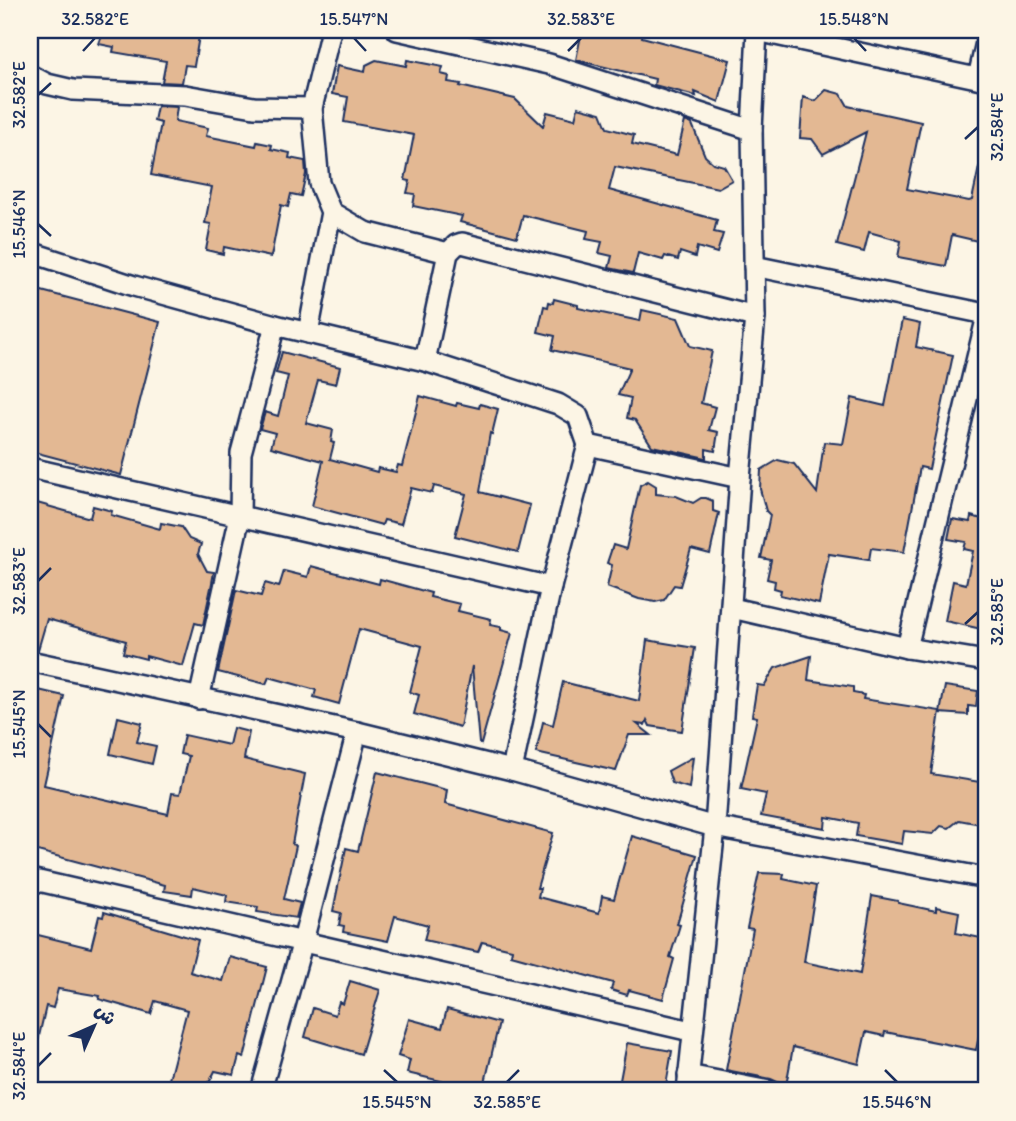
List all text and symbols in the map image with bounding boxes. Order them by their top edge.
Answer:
text: 32.582°E [61,8,129,30]
text: 15.547°N [320,8,388,30]
text: 32.583°E [547,8,615,30]
text: 15.548°N [819,8,889,30]
text: 32.582°E [8,61,30,129]
text: 32.584°E [986,92,1008,162]
text: 15.546°N [8,189,30,259]
text: 32.583°E [8,547,30,615]
text: 32.585°E [986,578,1008,646]
text: 15.545°N [8,689,30,759]
north arrow [60,992,130,1062]
text: ش [90,999,121,1030]
text: 32.584°E [8,1031,30,1101]
text: 15.545°N [362,1091,432,1113]
text: 32.585°E [473,1091,541,1113]
text: 15.546°N [862,1091,932,1113]

